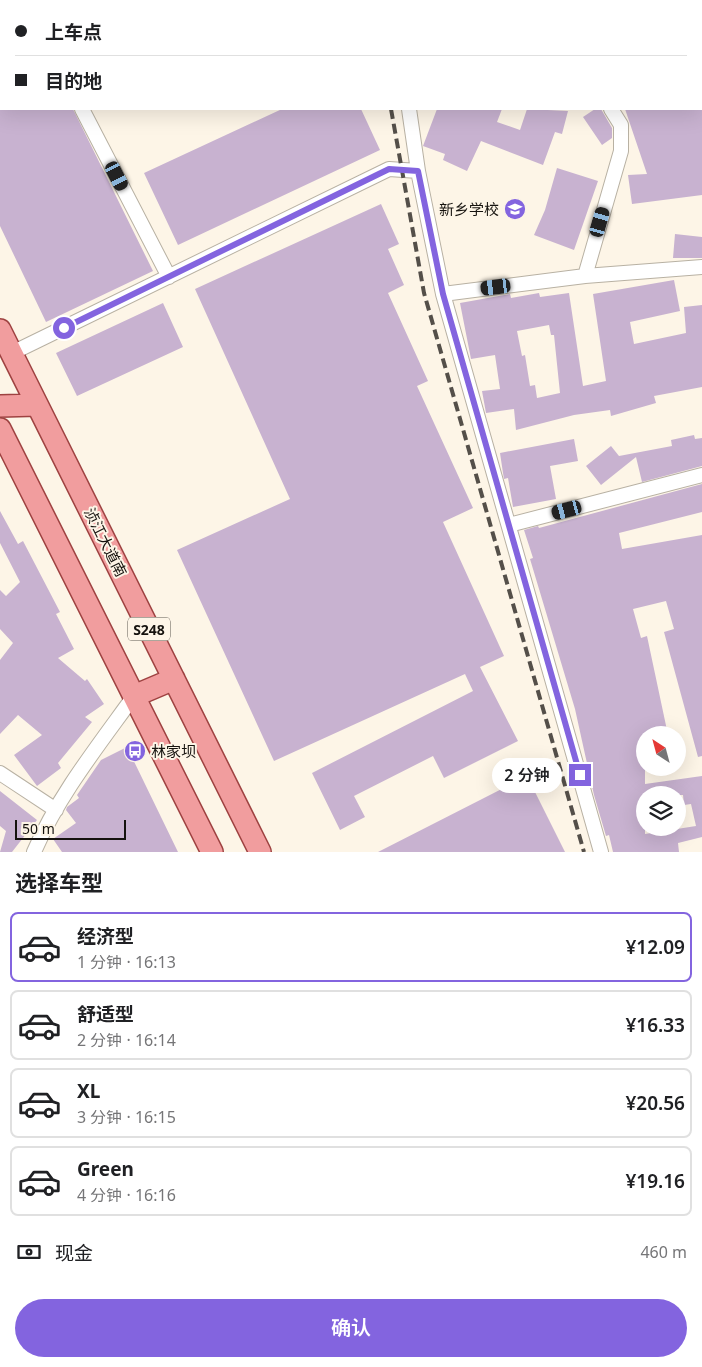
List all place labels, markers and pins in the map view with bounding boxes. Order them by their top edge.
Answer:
school or university icon: 新乡学校 [503,197,527,221]
place label: 新乡学校 [439,199,499,219]
bus stop icon: 林家坝 [123,739,147,763]
place label: 林家坝 [151,741,196,761]

